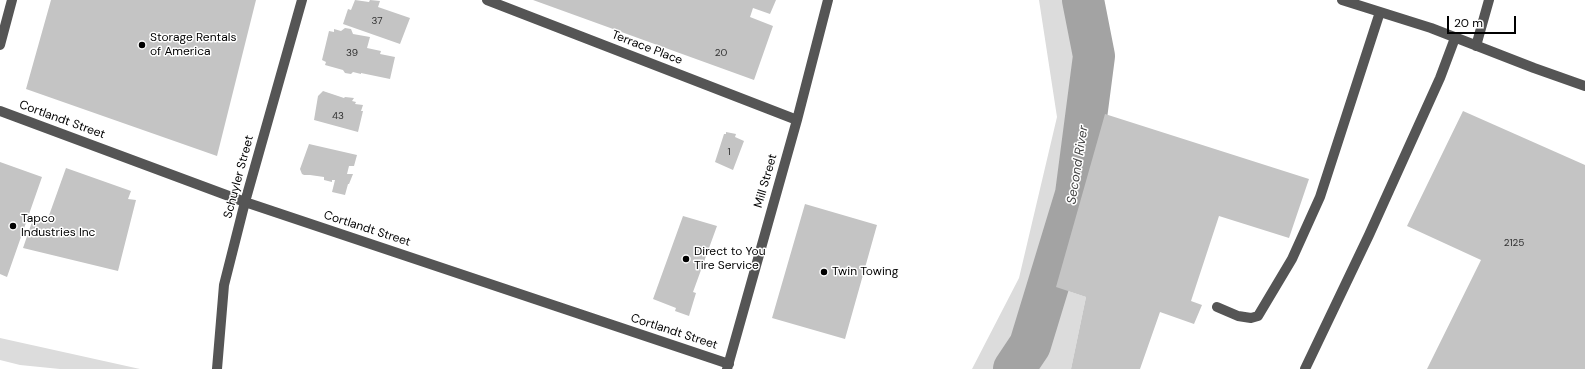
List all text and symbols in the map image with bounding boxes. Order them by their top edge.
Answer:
scale bar [1449,8,1518,34]
house number: 37 [371,15,383,27]
text: 20 m [1454,15,1483,31]
street label: Terrace Place [610,28,684,68]
place label: Storage Rentals of America [150,31,236,59]
marker: Storage Rentals of America [137,40,147,50]
house number: 39 [346,47,358,59]
house number: 20 [715,47,727,59]
street label: Cortlandt Street [17,98,107,142]
house number: 43 [332,110,344,122]
water label: Second River [1064,125,1092,205]
street label: Schuyler Street [221,134,257,220]
house number: 1 [727,146,731,158]
street label: Mill Street [751,152,781,210]
street label: Cortlandt Street [322,208,412,250]
place label: Tapco Industries Inc [21,212,95,240]
marker: Tapco Industries Inc [8,221,18,231]
house number: 2125 [1504,237,1524,249]
place label: Direct to You Tire Service [694,245,766,273]
marker: Direct to You Tire Service [681,254,691,264]
place label: Twin Towing [832,265,898,279]
marker: Twin Towing [819,267,829,277]
street label: Cortlandt Street [629,311,719,353]

